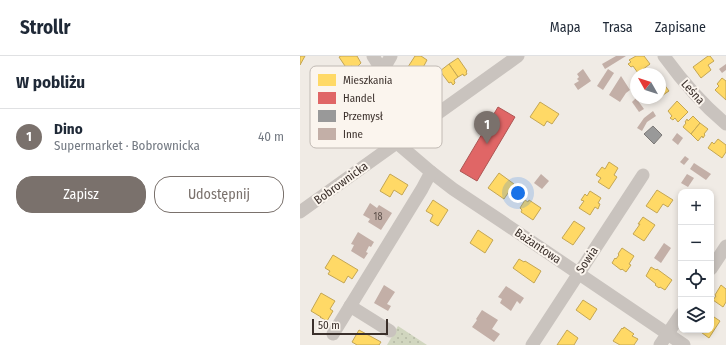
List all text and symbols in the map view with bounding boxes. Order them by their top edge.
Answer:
text: Strollr [20,16,70,39]
text: Mapa [550,19,581,36]
text: Trasa [603,19,633,36]
text: Zapisane [655,19,706,36]
legend [310,66,442,148]
north arrow [630,68,666,104]
text: W pobliżu [16,72,85,93]
text: Mieszkania [343,74,392,87]
street label: Leśna [678,77,708,107]
text: Handel [343,92,375,105]
text: Przemysł [343,110,384,123]
pin: 1 [474,111,500,144]
text: Dino [54,120,83,138]
text: Inne [343,128,363,141]
text: 1 [26,129,32,144]
text: 40 m [258,129,284,144]
text: Supermarket · Bobrownicka [54,138,200,153]
street label: Bobrownicka [311,159,371,207]
button: Zapisz [16,176,146,213]
button: Udostępnij [154,176,284,213]
your location [508,183,528,203]
map controls [678,189,714,333]
button: + [678,189,714,225]
house number: 18 [374,211,382,223]
street label: Bażantowa [512,225,564,267]
button: − [678,225,714,261]
street label: Sowia [573,244,601,276]
button: locate [678,261,714,297]
button: layers [678,297,714,333]
scale bar [312,317,388,336]
text: 50 m [318,319,340,332]

